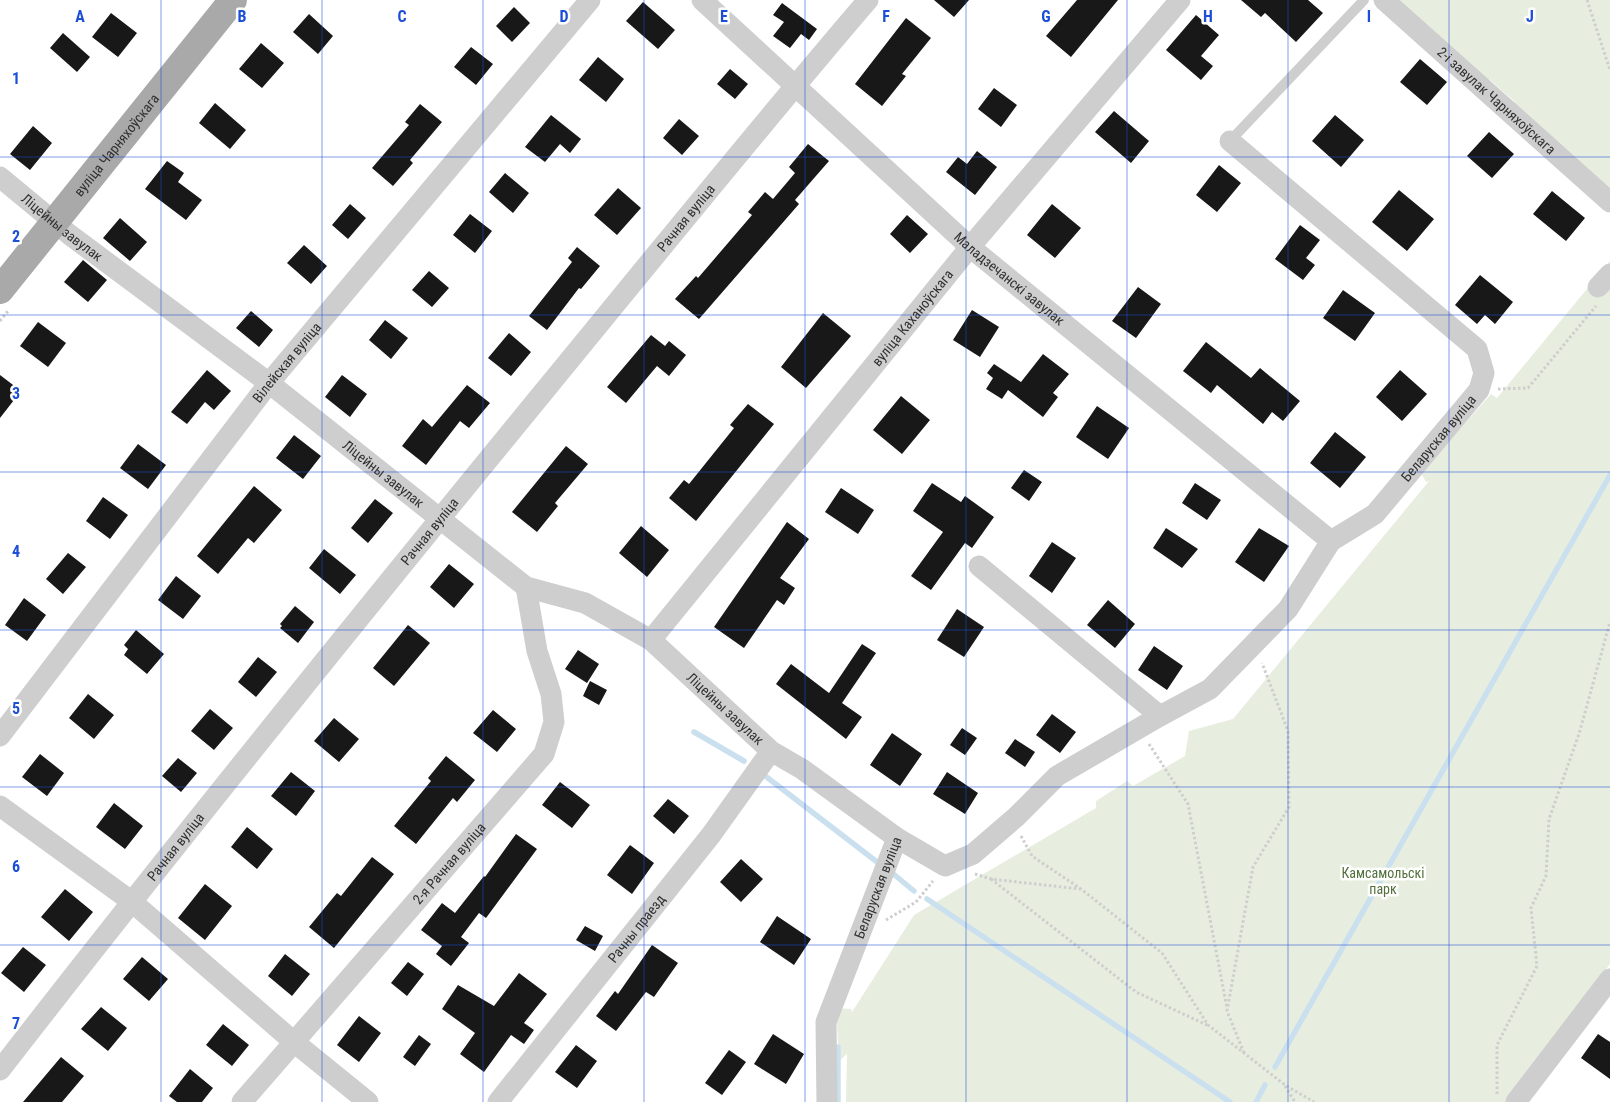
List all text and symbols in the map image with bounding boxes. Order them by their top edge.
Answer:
text: A [75,7,85,26]
text: B [238,7,247,26]
text: C [397,7,407,26]
text: D [559,7,569,26]
text: E [720,7,728,26]
text: F [882,7,890,26]
text: G [1041,7,1051,26]
text: H [1203,7,1213,26]
text: I [1367,7,1371,26]
text: J [1526,7,1534,26]
street label: 2-і завулак Чарняхоўскага [1434,44,1559,157]
text: 1 [12,69,20,88]
street label: вуліца Чарняхоўскага [71,91,162,199]
street label: Рачная вуліца [654,181,718,255]
street label: Ліцейны завулак [18,190,106,265]
text: 2 [12,227,20,246]
street label: Маладзечанскі завулак [951,229,1068,329]
street label: вуліца Каханоўскага [869,266,956,369]
street label: Вілейская вуліца [249,319,324,405]
text: 3 [12,384,20,403]
street label: Беларуская вуліца [1398,392,1479,485]
street label: Ліцейны завулак [340,437,427,511]
street label: Рачная вуліца [398,495,462,568]
text: 4 [12,542,20,561]
street label: Ліцейны завулак [684,669,767,748]
text: 5 [12,699,20,718]
street label: Рачная вуліца [144,810,207,884]
street label: 2-я Рачная вуліца [410,819,489,907]
street label: Беларуская вуліца [851,835,905,941]
text: 6 [12,857,20,876]
park label: Камсамольскі парк [1342,865,1424,897]
street label: Рачны праезд [605,891,669,966]
text: 7 [12,1014,20,1033]

